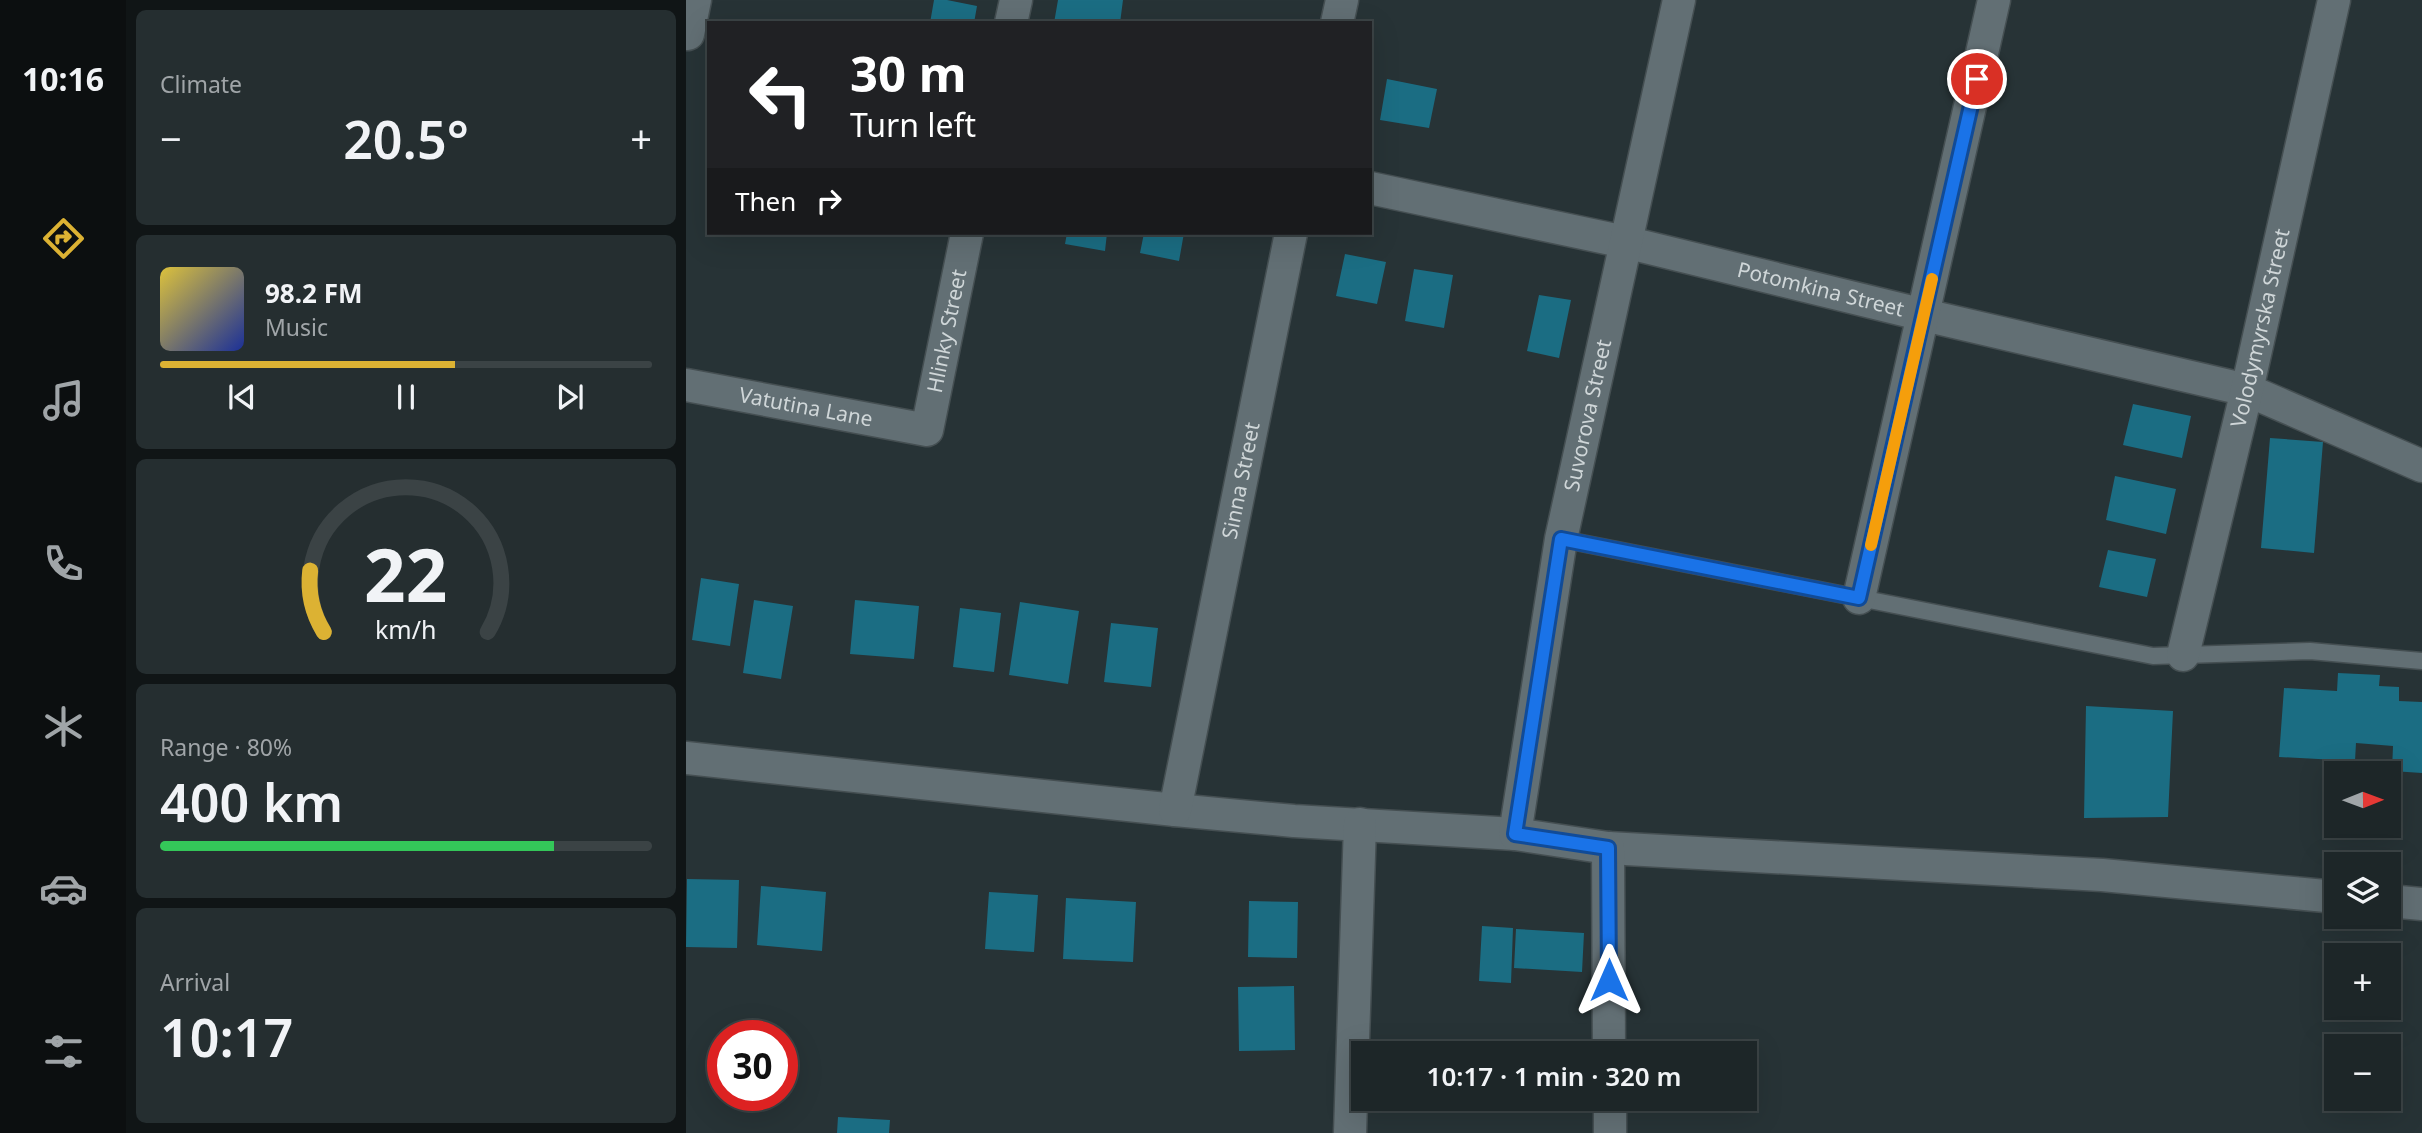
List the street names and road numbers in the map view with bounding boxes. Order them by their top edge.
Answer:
street label: Volodymyrska Street [2223,225,2296,430]
street label: Potomkina Street [1734,255,1908,323]
street label: Hlinky Street [920,266,972,395]
street label: Suvorova Street [1557,336,1617,494]
street label: Vatutina Lane [737,380,875,433]
street label: Sinna Street [1215,419,1266,541]

